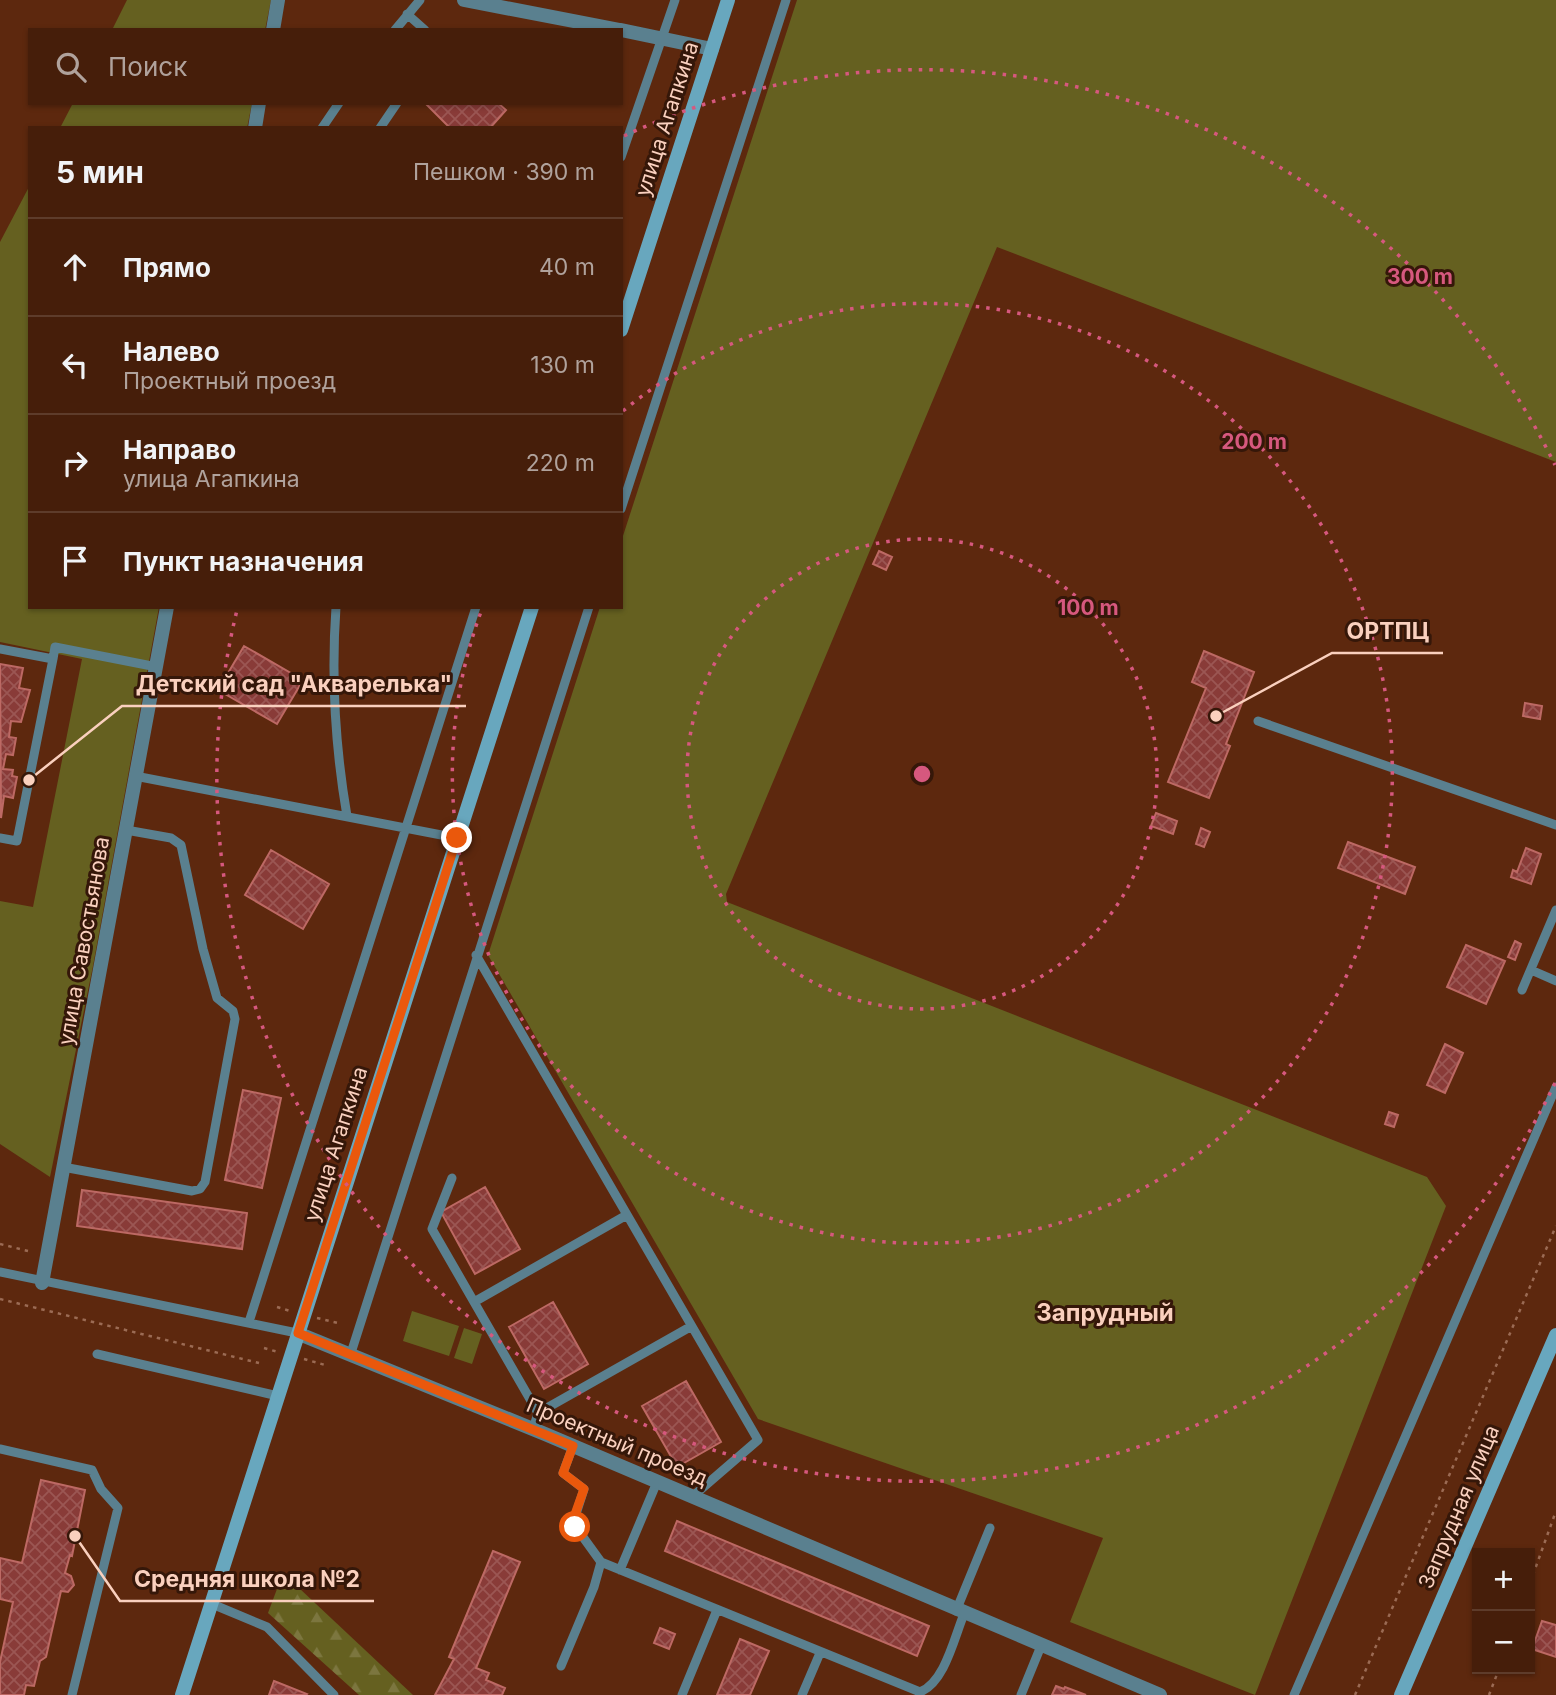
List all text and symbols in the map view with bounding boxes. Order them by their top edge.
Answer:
search box [28,28,623,105]
street label: улица Агапкина [630,38,703,199]
icon: search [52,48,90,86]
text: Поиск [108,51,187,82]
text: 5 мин [56,154,144,190]
text: Пешком · 390 m [413,158,595,186]
icon: ahead [56,248,94,286]
text: Прямо [123,252,211,283]
text: 40 m [539,253,595,281]
text: 300 m [1387,264,1453,289]
text: Налево [123,336,220,367]
icon: left [56,346,94,384]
text: 130 m [530,351,595,379]
text: Проектный проезд [123,367,336,395]
text: 200 m [1221,429,1287,454]
text: Направо [123,434,236,465]
icon: right [56,444,94,482]
text: 220 m [526,449,595,477]
text: улица Агапкина [123,465,300,493]
icon: arrive [56,542,94,580]
text: Пункт назначения [123,546,364,577]
text: 100 m [1057,595,1119,620]
callout: ОРТПЦ [1332,609,1443,653]
text: ОРТПЦ [1347,617,1429,645]
callout: Детский сад "Акварелька" [122,662,466,706]
text: Детский сад "Акварелька" [136,670,452,698]
centre of rings [910,762,934,786]
route end [441,822,472,853]
street label: улица Савостьянова [53,835,114,1047]
street label: улица Агапкина [299,1063,372,1224]
district label: Запрудный [1036,1298,1174,1327]
street label: Проектный проезд [523,1392,712,1491]
street label: Запрудная улица [1413,1421,1504,1592]
route start [559,1511,590,1542]
map controls [1472,1548,1535,1674]
button: + [1472,1548,1535,1611]
callout: Средняя школа №2 [120,1557,374,1601]
text: Средняя школа №2 [134,1565,360,1593]
button: − [1472,1611,1535,1674]

